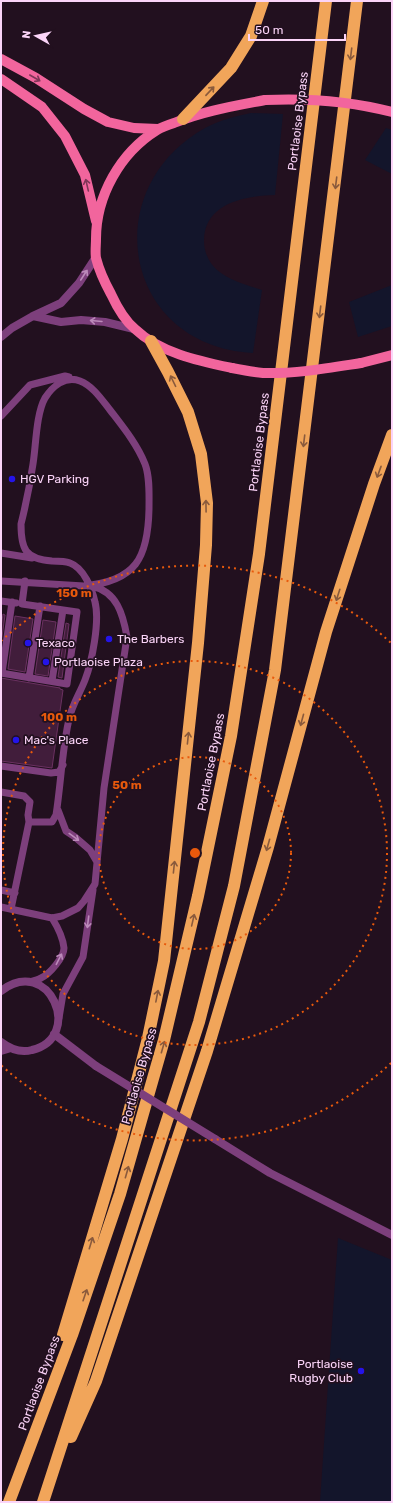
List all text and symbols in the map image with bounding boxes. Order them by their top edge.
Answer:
north arrow [16,16,56,56]
scale bar [249,16,345,42]
text: 50 m [255,23,283,37]
text: N [20,30,34,40]
one-way arrow [347,47,355,60]
street label: Portlaoise Bypass [285,71,311,171]
one-way arrow [29,74,41,82]
one-way arrow [205,86,215,96]
one-way arrow [332,176,339,189]
one-way arrow [83,179,90,192]
one-way arrow [80,270,88,281]
one-way arrow [316,305,324,318]
one-way arrow [90,318,103,325]
one-way arrow [169,376,176,388]
street label: Portlaoise Bypass [246,392,272,492]
one-way arrow [300,434,308,447]
one-way arrow [374,465,382,477]
place label: HGV Parking [20,472,89,486]
marker: HGV Parking [7,474,17,484]
one-way arrow [202,500,210,513]
text: 150 m [56,586,92,600]
one-way arrow [334,588,341,601]
place label: The Barbers [117,632,184,646]
marker: The Barbers [104,634,114,644]
place label: Texaco [36,636,75,650]
marker: Texaco [23,638,33,648]
place label: Portlaoise Plaza [54,655,143,669]
marker: Portlaoise Plaza [41,657,51,667]
text: 100 m [41,710,77,724]
street label: Portlaoise Bypass [195,712,227,812]
one-way arrow [298,713,306,726]
one-way arrow [184,732,192,745]
place label: Mac's Place [24,733,89,747]
marker: Mac's Place [11,735,21,745]
text: 50 m [112,778,142,792]
one-way arrow [69,833,80,841]
one-way arrow [264,839,271,852]
centre of rings [188,846,202,860]
one-way arrow [171,861,178,874]
one-way arrow [189,914,197,927]
one-way arrow [84,915,92,928]
one-way arrow [56,953,63,965]
one-way arrow [153,990,161,1003]
street label: Portlaoise Bypass [119,1026,159,1126]
one-way arrow [160,1040,167,1053]
one-way arrow [124,1165,131,1178]
one-way arrow [88,1237,95,1250]
one-way arrow [82,1289,90,1301]
street label: Portlaoise Bypass [15,1334,63,1432]
place label: Portlaoise Rugby Club [289,1357,353,1385]
marker: Portlaoise Rugby Club [356,1366,366,1376]

